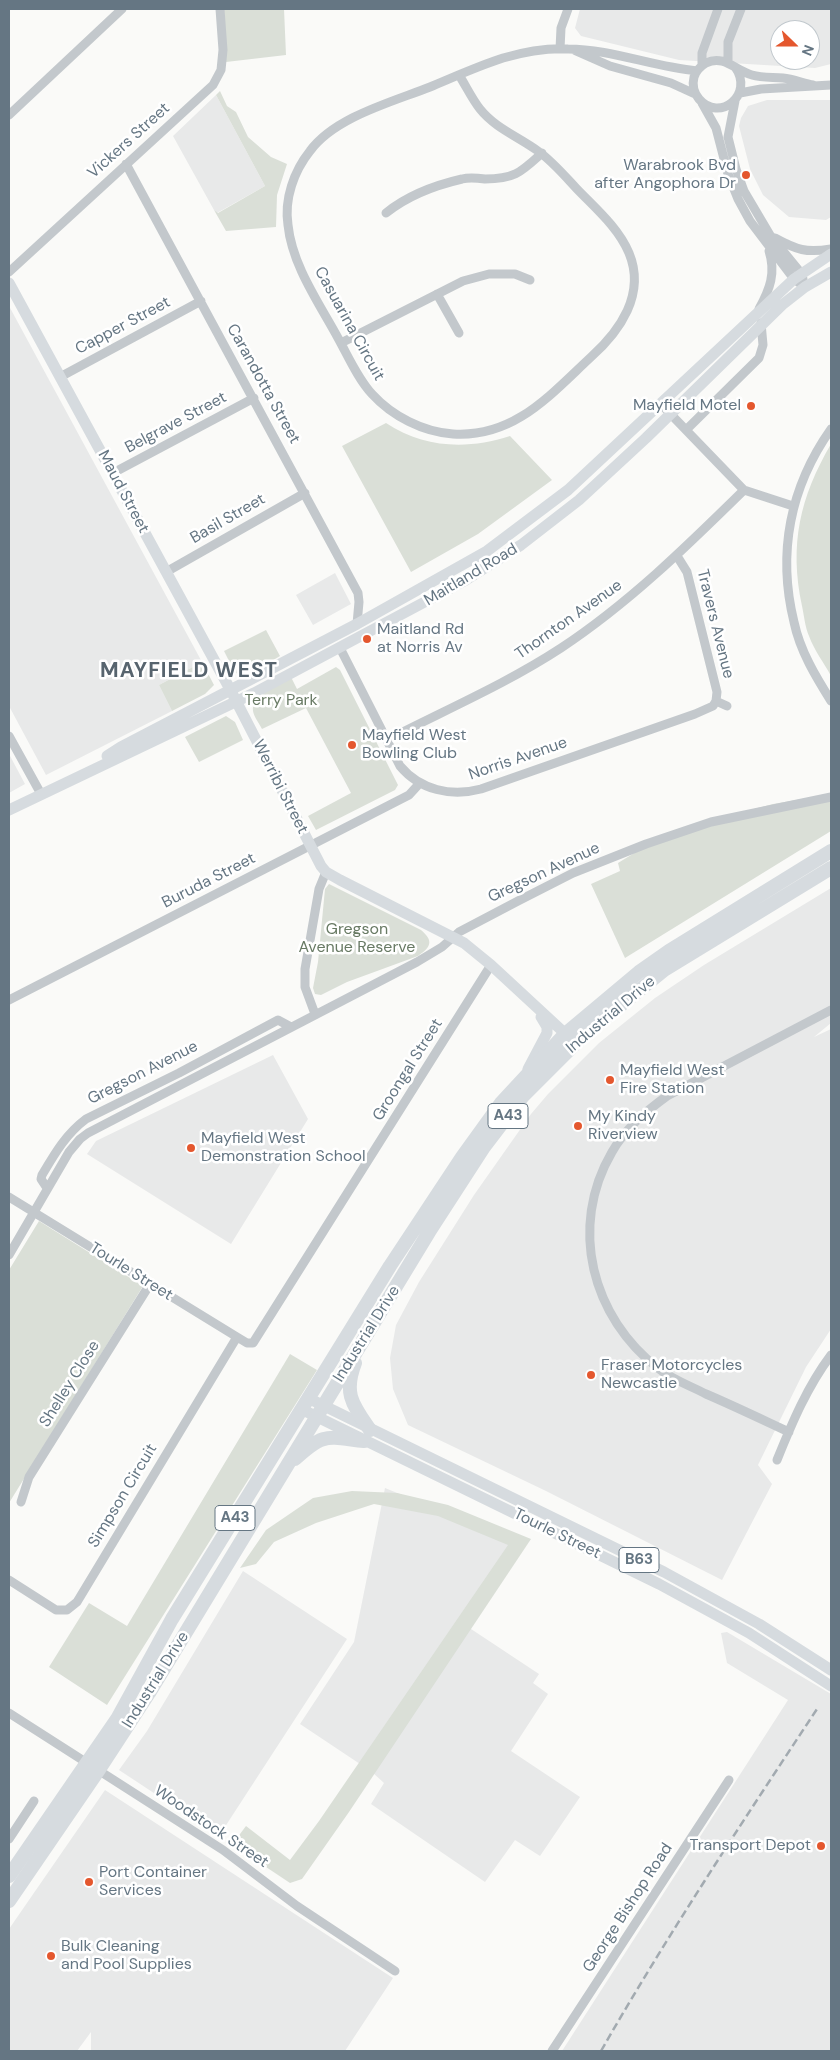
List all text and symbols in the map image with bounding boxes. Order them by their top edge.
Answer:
north arrow [770,20,820,70]
text: N [798,42,818,58]
street label: Vickers Street [84,99,174,183]
place label: Warabrook Bvd after Angophora Dr [594,156,736,194]
marker: Warabrook Bvd after Angophora Dr [740,169,752,181]
street label: Casuarina Circuit [310,264,388,384]
street label: Capper Street [72,293,174,359]
street label: Carandotta Street [222,321,304,447]
street label: Belgrave Street [122,388,230,458]
place label: Mayfield Motel [633,396,741,416]
marker: Mayfield Motel [745,400,757,412]
street label: Maud Street [93,447,153,537]
street label: Basil Street [187,490,269,548]
street label: Maitland Road [421,540,521,610]
street label: Travers Avenue [692,567,738,681]
street label: Thornton Avenue [512,576,626,664]
place label: Maitland Rd at Norris Av [377,620,464,658]
marker: Maitland Rd at Norris Av [361,633,373,645]
district label: MAYFIELD WEST [98,658,280,684]
park label: Terry Park [244,691,318,711]
place label: Mayfield West Bowling Club [362,726,466,764]
street label: Norris Avenue [466,733,570,785]
street label: Werribi Street [248,737,312,837]
marker: Mayfield West Bowling Club [346,739,358,751]
street label: Gregson Avenue [485,839,603,907]
street label: Buruda Street [159,849,259,913]
park label: Gregson Avenue Reserve [299,920,415,958]
street label: Industrial Drive [563,972,659,1058]
street label: Groongal Street [369,1015,447,1125]
street label: Gregson Avenue [85,1037,201,1109]
place label: Mayfield West Fire Station [620,1061,724,1099]
marker: Mayfield West Fire Station [604,1074,616,1086]
road number: A43 [488,1104,528,1128]
place label: My Kindy Riverview [588,1107,658,1145]
marker: My Kindy Riverview [572,1120,584,1132]
place label: Mayfield West Demonstration School [201,1129,366,1167]
marker: Mayfield West Demonstration School [185,1142,197,1154]
street label: Tourle Street [86,1239,176,1305]
street label: Industrial Drive [330,1282,404,1386]
street label: Shelley Close [36,1337,104,1431]
place label: Fraser Motorcycles Newcastle [601,1356,742,1394]
marker: Fraser Motorcycles Newcastle [585,1369,597,1381]
street label: Simpson Circuit [84,1441,162,1551]
street label: Tourle Street [510,1505,604,1563]
road number: A43 [215,1506,255,1530]
road number: B63 [619,1548,659,1572]
street label: Industrial Drive [119,1628,193,1732]
street label: Woodstock Street [150,1782,272,1872]
place label: Transport Depot [690,1836,811,1856]
street label: George Bishop Road [579,1840,677,1976]
marker: Transport Depot [815,1840,827,1852]
place label: Port Container Services [99,1863,207,1901]
marker: Port Container Services [83,1876,95,1888]
place label: Bulk Cleaning and Pool Supplies [61,1937,192,1975]
marker: Bulk Cleaning and Pool Supplies [45,1950,57,1962]

